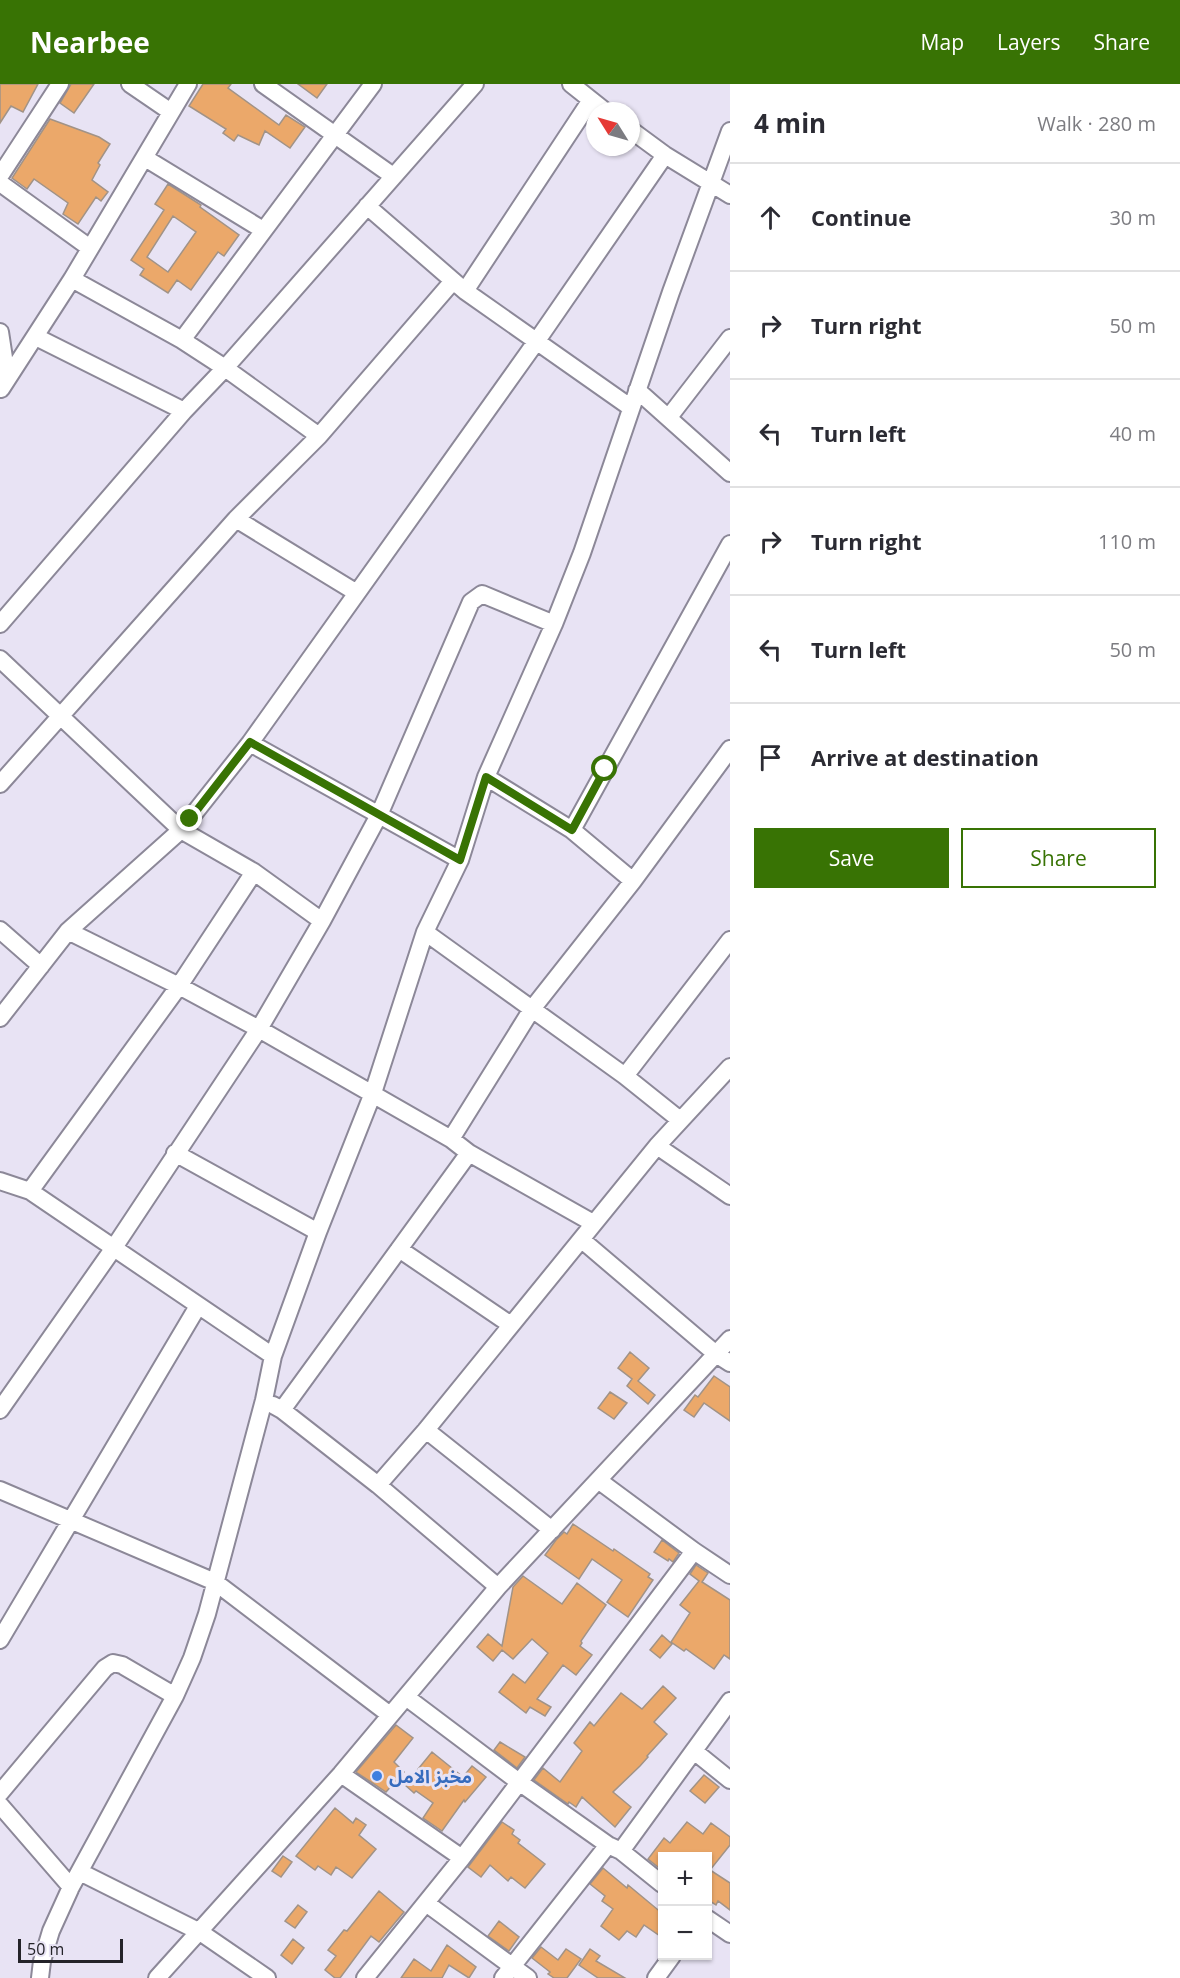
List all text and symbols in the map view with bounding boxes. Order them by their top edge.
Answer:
text: Nearbee [30,23,150,61]
text: Map [921,28,964,56]
text: Layers [997,28,1061,56]
text: Share [1094,28,1150,56]
north arrow [586,102,640,156]
text: 4 min [754,105,826,141]
text: Walk · 280 m [1037,110,1156,137]
icon: ahead [754,201,787,234]
text: Continue [811,202,911,232]
text: 30 m [1109,204,1156,231]
icon: right [754,309,787,342]
text: Turn right [811,310,922,340]
text: 50 m [1109,312,1156,339]
icon: left [754,417,787,450]
text: Turn left [811,418,906,448]
text: 40 m [1109,420,1156,447]
icon: right [754,525,787,558]
text: Turn right [811,526,922,556]
text: 110 m [1098,528,1156,555]
icon: left [754,633,787,666]
text: Turn left [811,634,906,664]
text: 50 m [1109,636,1156,663]
icon: arrive [754,741,787,774]
text: Arrive at destination [811,742,1039,772]
route start [591,755,617,781]
route end [176,805,202,831]
button: Save [754,828,949,888]
button: Share [961,828,1156,888]
place label: مخبز الامل [389,1764,472,1788]
marker: مخبز الامل [370,1769,384,1783]
map controls [658,1852,712,1960]
button: + [658,1852,712,1906]
button: − [658,1906,712,1960]
scale bar [18,1936,123,1964]
text: 50 m [27,1938,64,1960]

